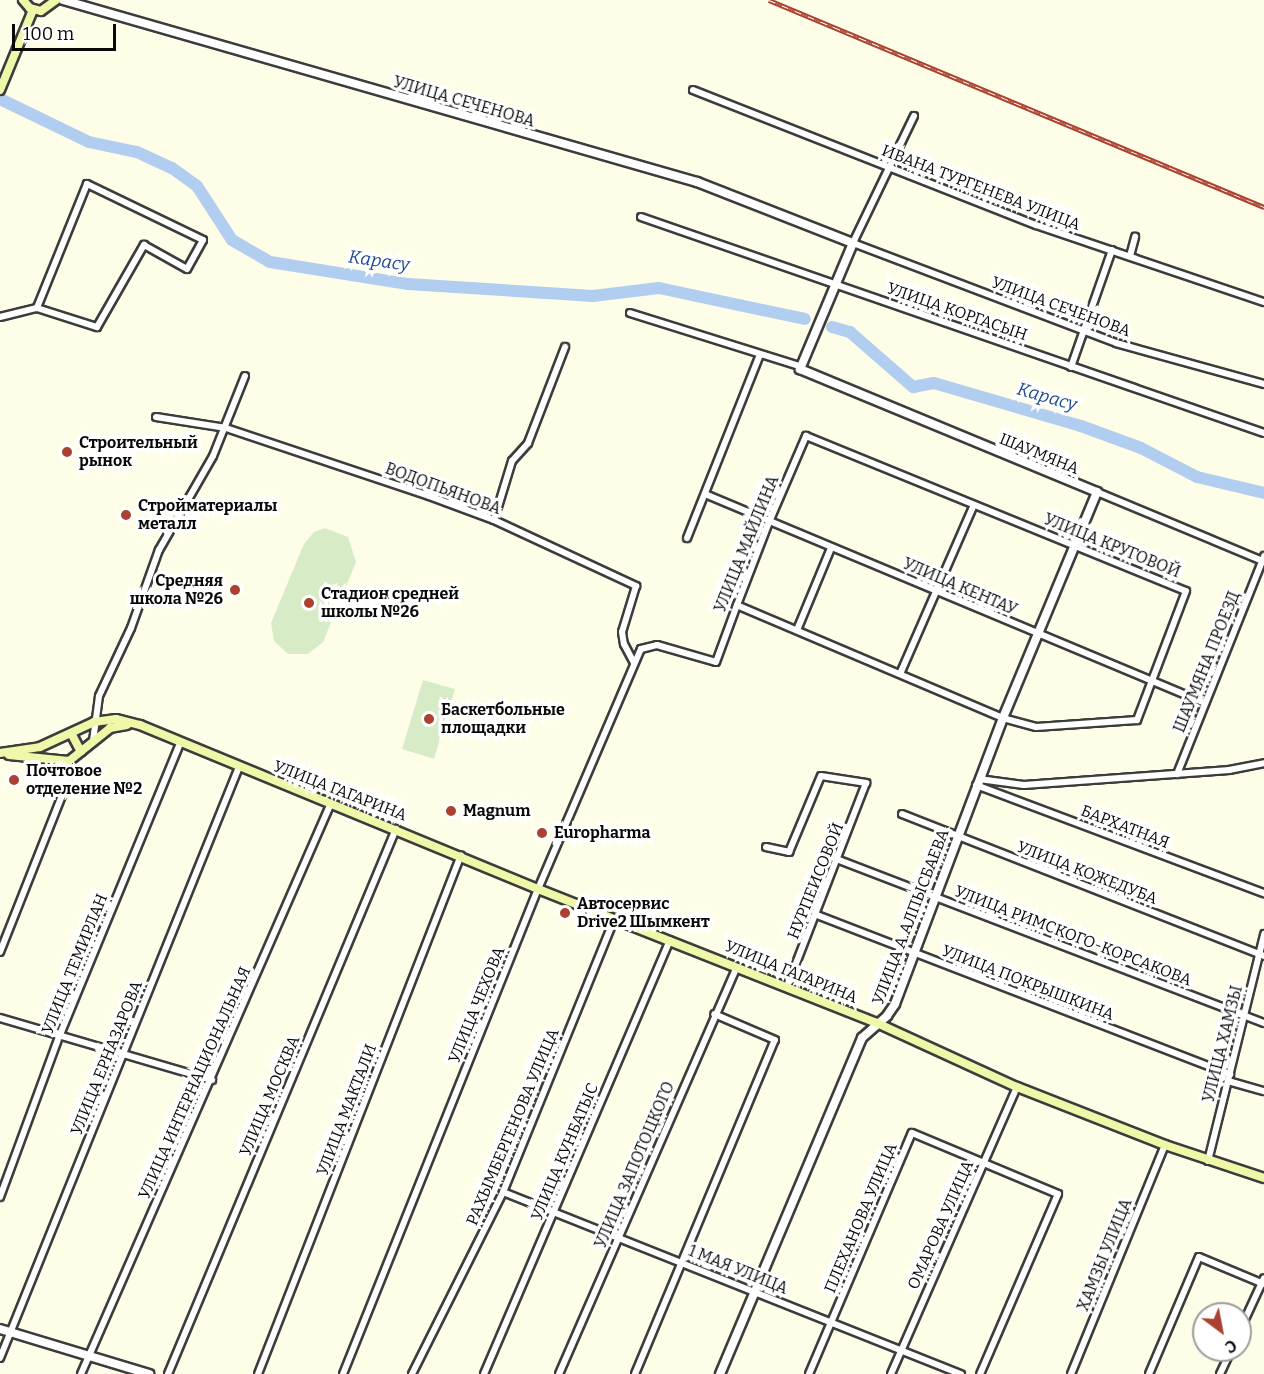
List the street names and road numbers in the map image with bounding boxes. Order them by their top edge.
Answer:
street label: УЛИЦА СЕЧЕНОВА [391,73,537,131]
street label: ИВАНА ТУРГЕНЕВА УЛИЦА [879,141,1083,235]
street label: УЛИЦА СЕЧЕНОВА [989,273,1133,341]
street label: УЛИЦА КОРГАСЫН [884,279,1030,345]
street label: ШАУМЯНА [996,429,1082,479]
street label: ВОДОПЬЯНОВА [382,459,504,519]
street label: УЛИЦА МАЙЛИНА [711,473,783,615]
street label: УЛИЦА КРУГОВОЙ [1041,510,1183,582]
street label: УЛИЦА КЕНТАУ [900,554,1020,620]
street label: ШАУМЯНА ПРОЕЗД [1170,588,1244,736]
street label: УЛИЦА ГАГАРИНА [271,757,409,825]
street label: БАРХАТНАЯ [1078,801,1172,853]
street label: НУРПЕИСОВОЙ [784,820,848,942]
street label: УЛИЦА А.АЛПЫСБАЕВА [869,826,953,1008]
street label: УЛИЦА КОЖЕДУБА [1014,837,1160,909]
street label: УЛИЦА РИМСКОГО-КОРСАКОВА [952,882,1194,990]
street label: УЛИЦА ТЕМИРЛАН [38,891,112,1037]
street label: УЛИЦА ГАГАРИНА [722,937,860,1007]
street label: УЛИЦА ПОКРЫШКИНА [939,941,1117,1025]
street label: УЛИЦА ЧЕХОВА [445,944,509,1066]
street label: УЛИЦА ИНТЕРНАЦИОНАЛЬНАЯ [135,964,255,1202]
street label: УЛИЦА ЕРНАЗАРОВА [67,978,147,1138]
street label: УЛИЦА ХАМЗЫ [1199,984,1247,1104]
street label: РАХЫМБЕРГЕНОВА УЛИЦА [463,1026,563,1228]
street label: УЛИЦА МОСКВА [236,1033,304,1159]
street label: УЛИЦА МАКТАЛИ [313,1042,381,1178]
street label: УЛИЦА ЗАПОТОЦКОГО [591,1079,679,1251]
street label: УЛИЦА КУНБАТЫС [527,1080,603,1224]
street label: ПЛЕХАНОВА УЛИЦА [821,1140,901,1296]
street label: ОМАРОВА УЛИЦА [904,1157,978,1293]
street label: ХАМЗЫ УЛИЦА [1074,1196,1136,1314]
street label: 1 МАЯ УЛИЦА [685,1241,791,1299]

